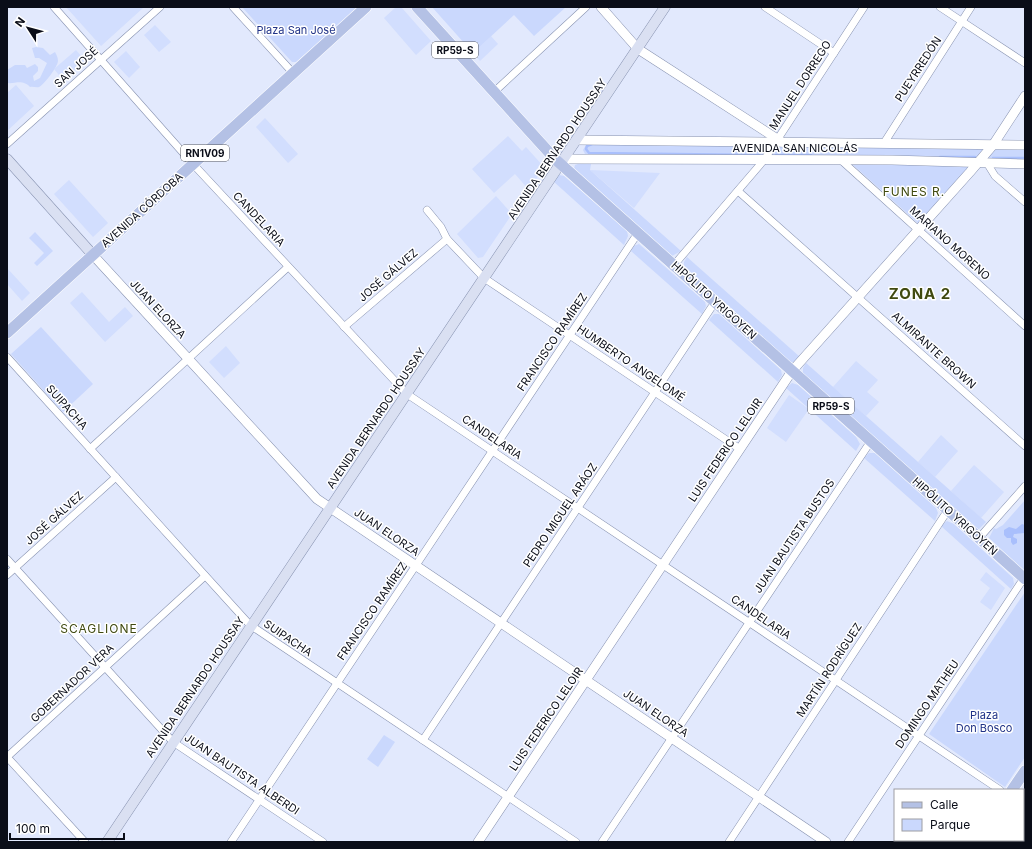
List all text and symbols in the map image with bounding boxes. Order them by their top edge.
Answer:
north arrow [8,8,48,48]
text: N [12,15,28,30]
park label: Plaza San José [256,23,336,37]
street label: PUEYRREDÓN [892,34,944,104]
street label: MANUEL DORREGO [766,38,834,132]
road number: RP59-S [432,42,478,58]
street label: SAN JOSÉ [51,44,101,90]
street label: AVENIDA BERNARDO HOUSSAY [505,75,610,222]
street label: AVENIDA SAN NICOLÁS [732,141,858,155]
road number: RN1V09 [181,145,229,161]
street label: AVENIDA CÓRDOBA [98,169,186,250]
district label: FUNES R. [883,184,945,199]
street label: CANDELARIA [230,189,288,250]
street label: MARIANO MORENO [907,203,993,283]
street label: JOSÉ GÁLVEZ [356,246,420,304]
street label: HIPÓLITO YRIGOYEN [668,258,760,342]
street label: JUAN ELORZA [127,277,189,342]
district label: ZONA 2 [889,284,951,303]
street label: FRANCISCO RAMÍREZ [514,290,590,394]
street label: ALMIRANTE BROWN [889,309,979,391]
street label: HUMBERTO ANGELOMÉ [574,322,688,404]
street label: AVENIDA BERNARDO HOUSSAY [324,344,429,491]
street label: SUIPACHA [43,382,91,433]
street label: LUIS FEDERICO LELOIR [685,396,765,504]
road number: RP59-S [808,398,854,414]
street label: CANDELARIA [459,412,525,463]
street label: PEDRO MIGUEL ARÁOZ [520,460,600,570]
street label: HIPÓLITO YRIGOYEN [909,474,1001,558]
street label: JUAN BAUTISTA BUSTOS [751,476,837,596]
street label: JOSÉ GÁLVEZ [22,488,86,548]
street label: JUAN ELORZA [352,505,423,559]
street label: FRANCISCO RAMÍREZ [334,559,410,663]
street label: CANDELARIA [728,592,794,643]
street label: AVENIDA BERNARDO HOUSSAY [143,613,248,760]
street label: SUIPACHA [261,617,315,660]
street label: MARTÍN RODRÍGUEZ [793,620,865,720]
district label: SCAGLIONE [60,621,138,636]
street label: GOBERNADOR VERA [27,641,117,725]
street label: DOMINGO MATHEU [892,657,962,751]
street label: LUIS FEDERICO LELOIR [506,665,586,773]
street label: JUAN ELORZA [621,686,692,740]
park label: Plaza Don Bosco [956,708,1013,735]
street label: JUAN BAUTISTA ALBERDI [182,730,302,818]
legend [894,789,1024,841]
text: Calle [930,797,958,812]
scale bar [10,815,124,841]
text: Parque [930,817,970,832]
text: 100 m [16,821,50,836]

